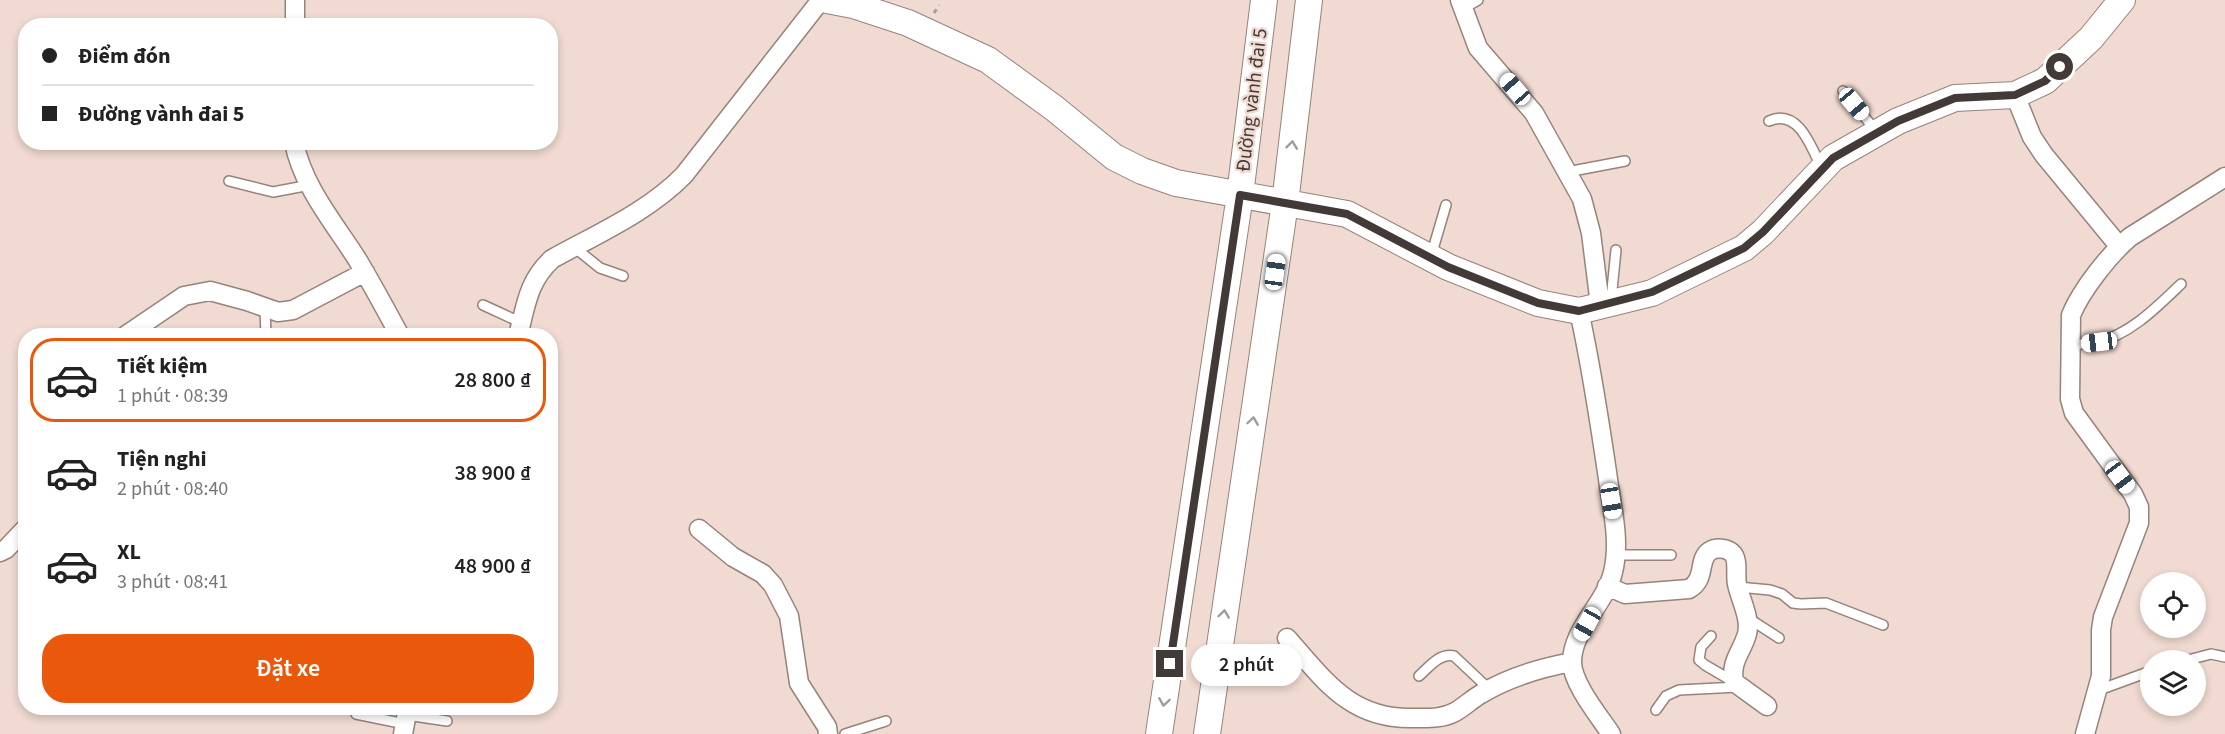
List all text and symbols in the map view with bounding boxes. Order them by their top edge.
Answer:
street label: Đường vành đai 5 [1229,27,1275,173]
text: Điểm đón [78,40,171,72]
route start [2046,53,2073,80]
car [1496,70,1534,108]
car [1836,84,1872,124]
text: Đường vành đai 5 [78,98,244,130]
one-way arrow [1285,140,1298,149]
car [1264,253,1286,291]
car [2080,331,2118,353]
text: Tiết kiệm [117,350,208,382]
icon: car [45,353,99,407]
text: 28 800 ₫ [454,364,531,396]
text: 1 phút · 08:39 [117,382,228,410]
one-way arrow [1246,416,1258,426]
text: Tiện nghi [117,443,207,475]
icon: car [45,446,99,500]
text: 38 900 ₫ [454,457,531,489]
car [2102,457,2138,497]
text: 2 phút · 08:40 [117,475,228,503]
car [1599,482,1623,520]
text: XL [117,536,141,568]
icon: car [45,539,99,593]
text: 48 900 ₫ [454,550,531,582]
text: 3 phút · 08:41 [117,568,228,596]
map controls [2140,572,2206,716]
button: locate [2140,572,2206,638]
car [1570,604,1604,644]
one-way arrow [1218,609,1230,618]
button: Đặt xe [42,634,534,703]
callout: 2 phút [1191,643,1302,685]
route end [1156,650,1183,677]
button: layers [2140,650,2206,716]
text: 2 phút [1219,651,1274,679]
one-way arrow [1158,697,1171,707]

